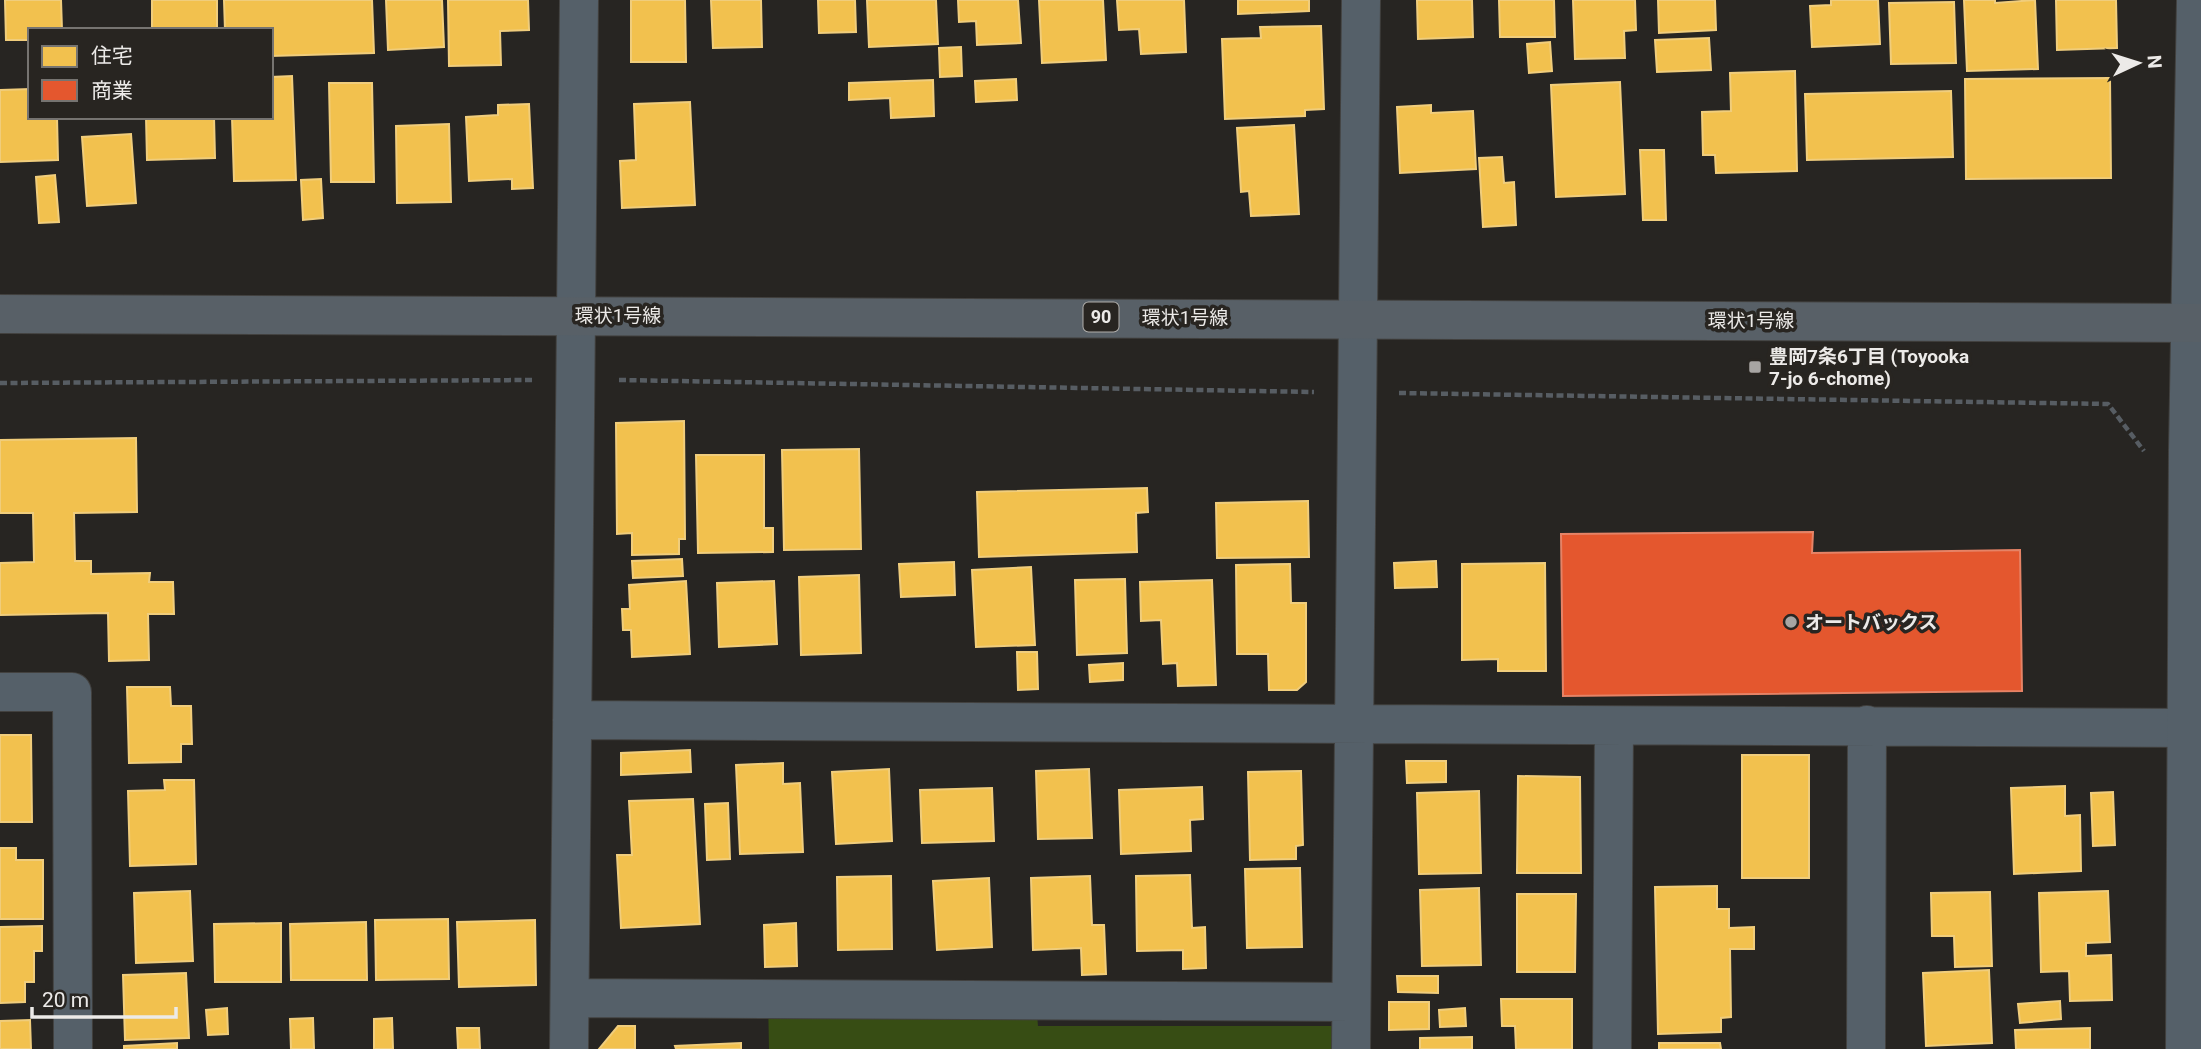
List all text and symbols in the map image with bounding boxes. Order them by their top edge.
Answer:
legend [28,28,273,119]
north arrow [2103,28,2173,98]
text: 住宅 [91,44,133,68]
text: N [2143,54,2166,69]
text: 商業 [91,79,133,103]
road number: 90 [1084,302,1118,332]
street label: 環状1号線 [575,304,661,327]
street label: 環状1号線 [1142,306,1228,329]
street label: 環状1号線 [1708,309,1794,332]
place label: 豊岡7条6丁目 (Toyooka 7-jo 6-chome) [1769,345,1969,390]
marker: 豊岡7条6丁目 (Toyooka 7-jo 6-chome) [1747,359,1763,375]
place label: オートバックス [1805,611,1937,634]
marker: オートバックス [1783,614,1799,630]
scale bar [32,976,175,1020]
text: 20 m [42,988,89,1012]

